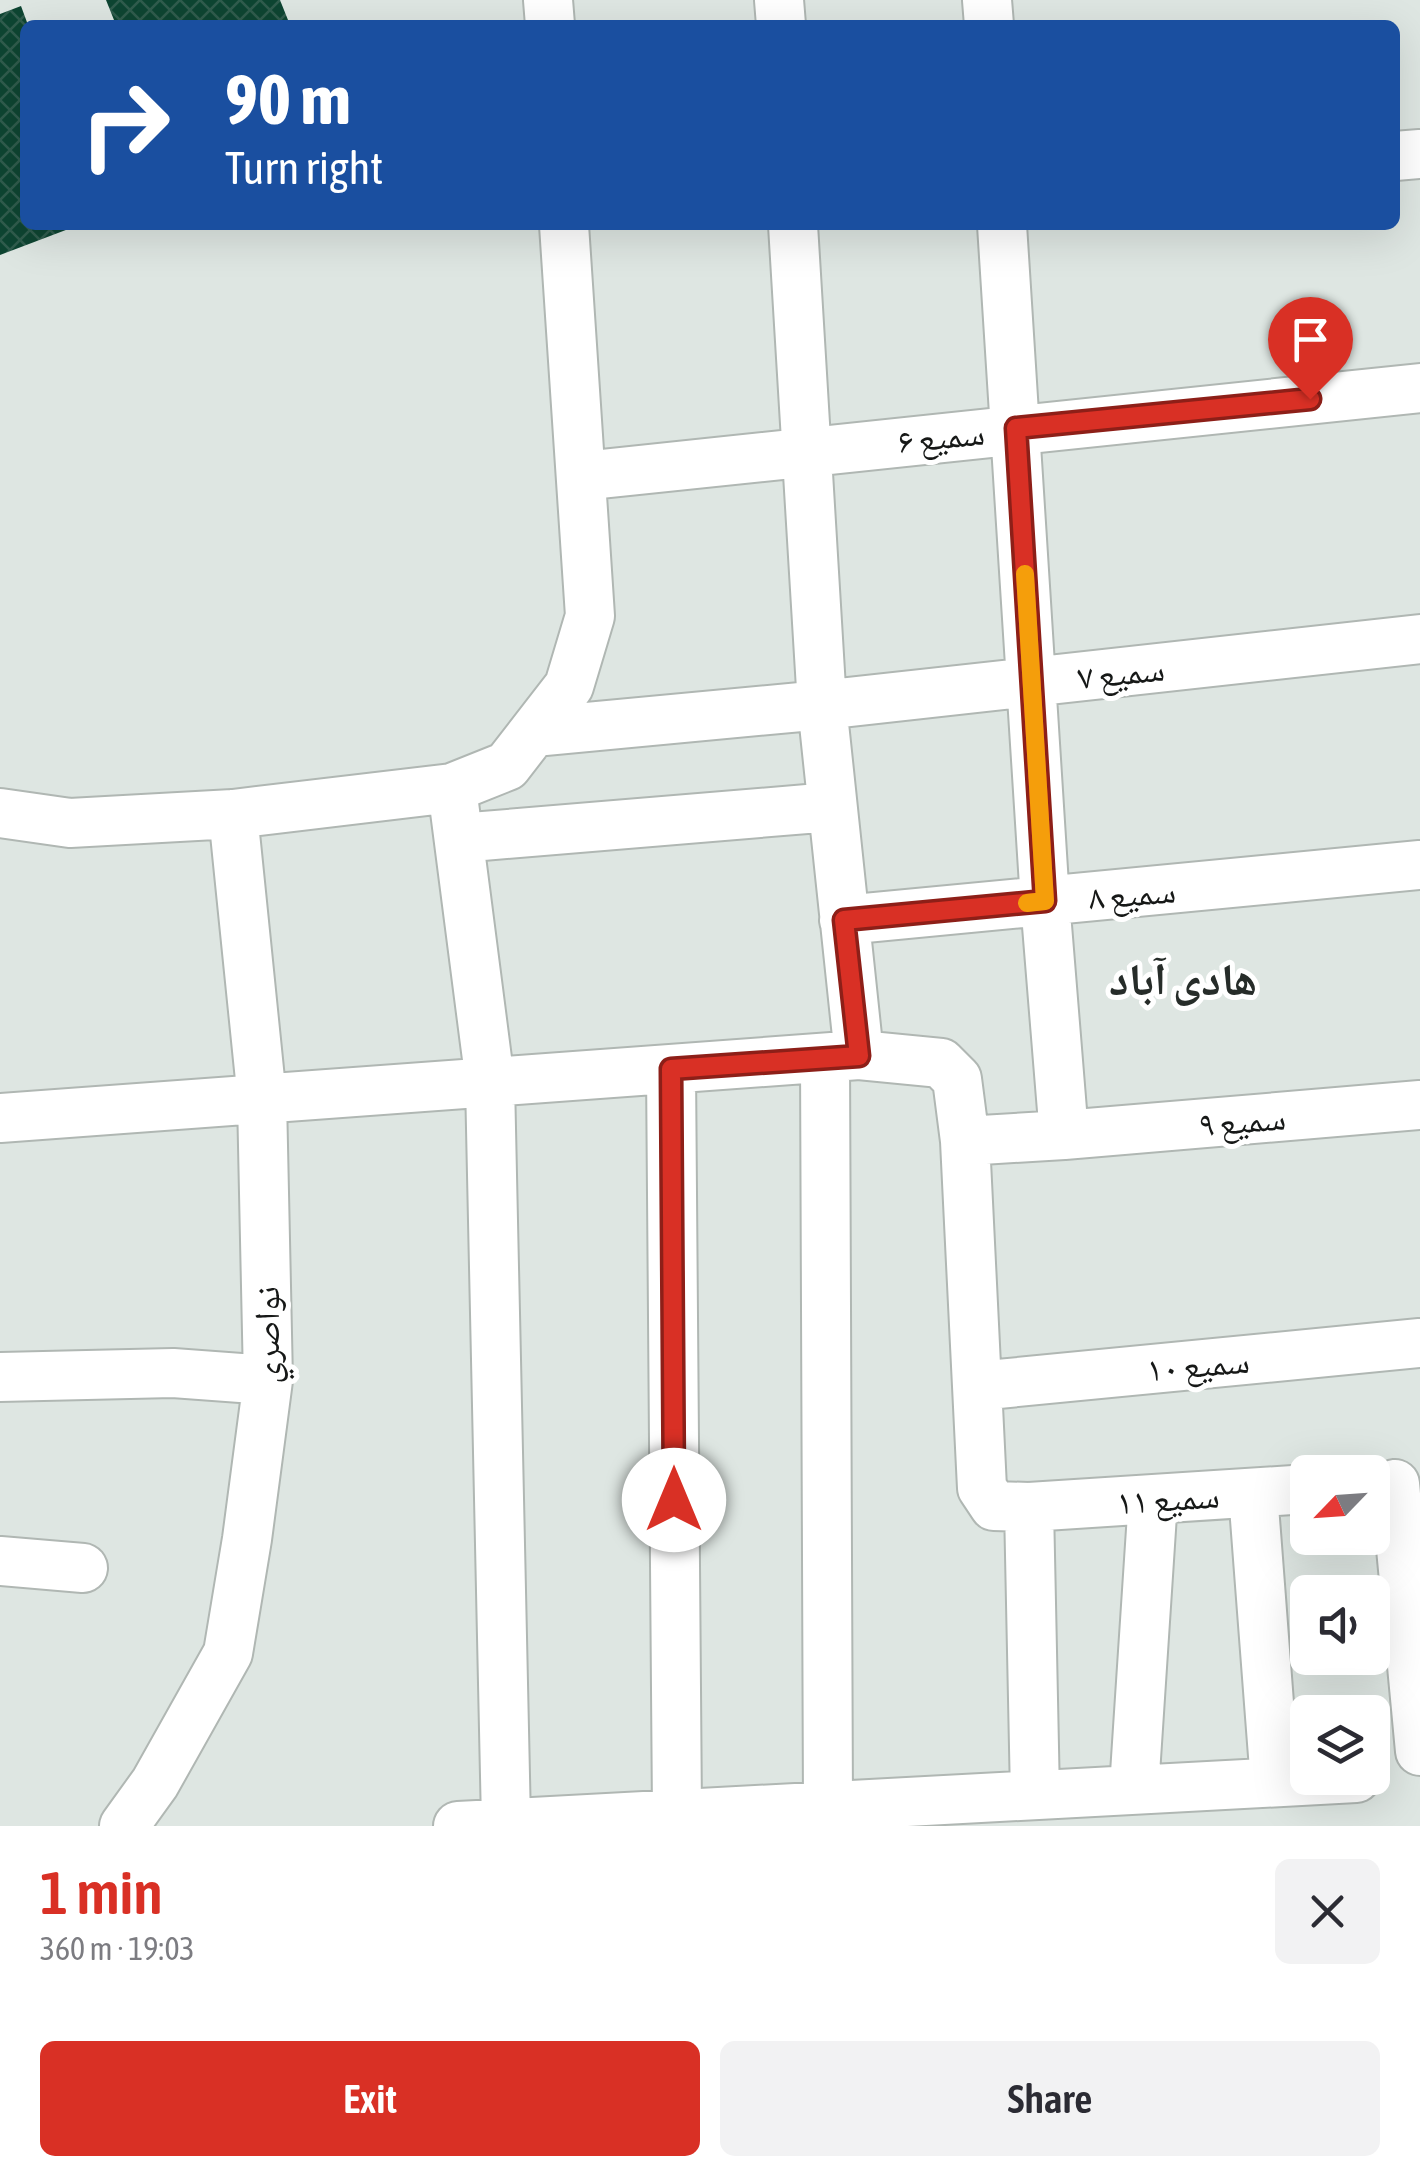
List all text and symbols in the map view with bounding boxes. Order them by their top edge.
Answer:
text: 90 m [225,59,351,139]
icon: right [60,60,190,190]
text: Turn right [225,142,383,194]
pin [1268,297,1353,400]
icon: arrive [1283,312,1338,367]
street label: سمیع ۶ [896,412,987,463]
street label: سمیع ۷ [1076,648,1167,699]
street label: سمیع ۸ [1087,869,1177,920]
district label: هادی آباد [1109,953,1257,1006]
street label: سمیع ۹ [1197,1096,1287,1147]
street label: نواصري [246,1286,295,1384]
street label: سمیع ۱۰ [1145,1340,1251,1391]
position arrow [622,1448,726,1552]
north arrow [1290,1455,1390,1555]
map controls [1290,1455,1390,1795]
street label: سمیع ۱۱ [1115,1474,1221,1525]
button: sound [1290,1575,1390,1675]
button: layers [1290,1695,1390,1795]
text: 1 min [40,1858,163,1927]
button: close [1275,1859,1380,1964]
text: 360 m · 19:03 [40,1930,195,1967]
button: Exit [40,2041,700,2156]
button: Share [720,2041,1380,2156]

